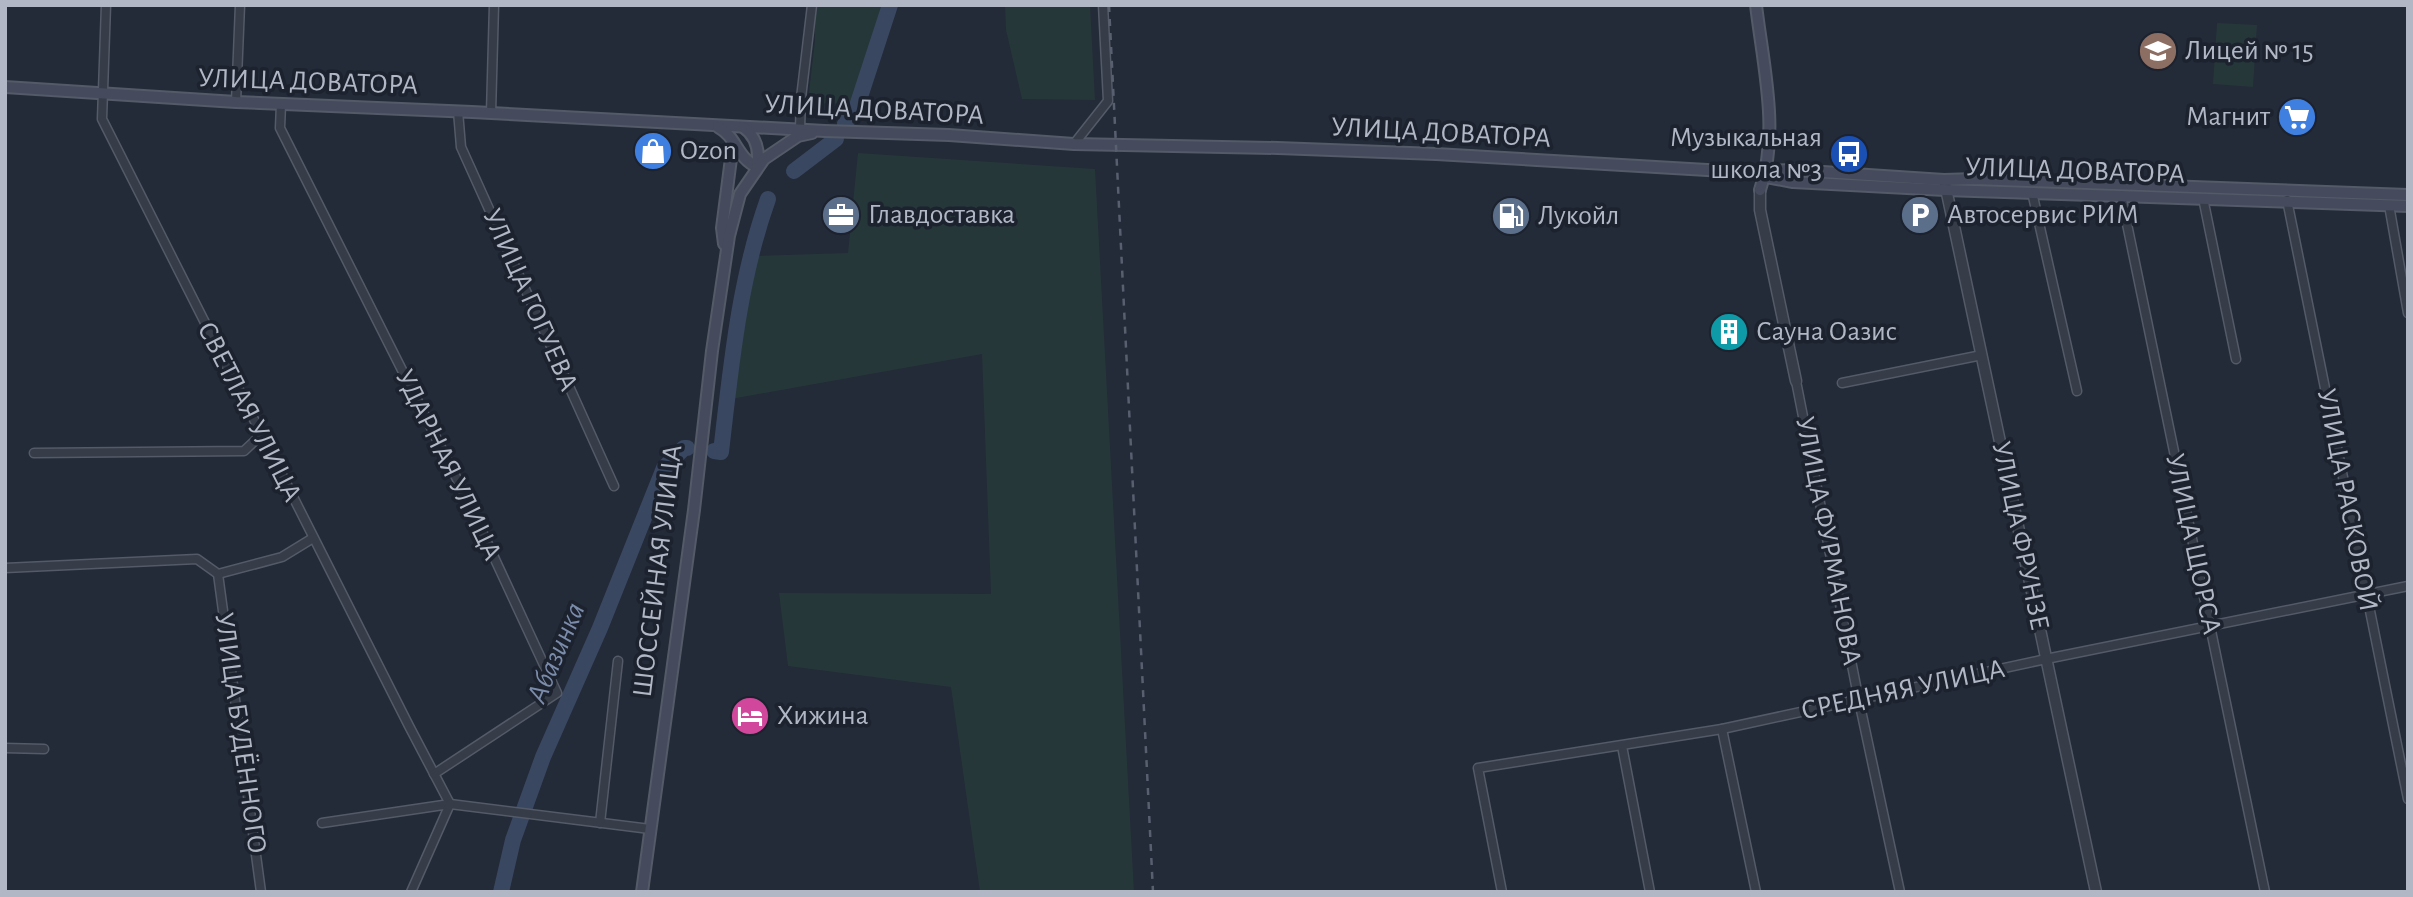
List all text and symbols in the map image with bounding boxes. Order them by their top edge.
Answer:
school or university icon: Лицей № 15 [2137,30,2179,72]
place label: Лицей № 15 [2185,37,2314,65]
street label: УЛИЦА ДОВАТОРА [198,64,418,100]
street label: УЛИЦА ДОВАТОРА [763,90,985,130]
supermarket icon: Магнит [2276,96,2318,138]
place label: Магнит [2186,103,2271,131]
street label: УЛИЦА ДОВАТОРА [1330,113,1552,153]
place label: Музыкальная школа №3 [1670,124,1822,184]
shop icon: Ozon [632,130,674,172]
bus stop icon: Музыкальная школа №3 [1828,133,1870,175]
place label: Ozon [680,137,737,165]
street label: УЛИЦА ДОВАТОРА [1965,153,2185,189]
office icon: Главдоставка [820,194,862,236]
parking icon: Автосервис РИМ [1899,194,1941,236]
fuel station icon: Лукойл [1490,195,1532,237]
place label: Главдоставка [868,201,1015,229]
place label: Автосервис РИМ [1947,201,2139,229]
place label: Лукойл [1538,202,1619,230]
street label: УЛИЦА ГОГУЕВА [477,205,583,395]
building icon: Сауна Оазис [1708,311,1750,353]
street label: СВЕТЛАЯ УЛИЦА [192,318,306,506]
place label: Сауна Оазис [1756,318,1897,346]
street label: УДАРНАЯ УЛИЦА [390,365,506,565]
street label: УЛИЦА РАСКОВОЙ [2312,386,2383,614]
street label: УЛИЦА ФУРМАНОВА [1790,414,1866,668]
street label: УЛИЦА ФРУНЗЕ [1986,439,2054,633]
street label: ШОССЕЙНАЯ УЛИЦА [628,443,687,699]
street label: УЛИЦА ЩОРСА [2160,451,2226,637]
water label: Абазинка [521,598,591,709]
street label: УЛИЦА БУДЁННОГО [209,610,273,855]
street label: СРЕДНЯЯ УЛИЦА [1799,655,2007,725]
hotel icon: Хижина [729,695,771,737]
place label: Хижина [777,702,869,730]

